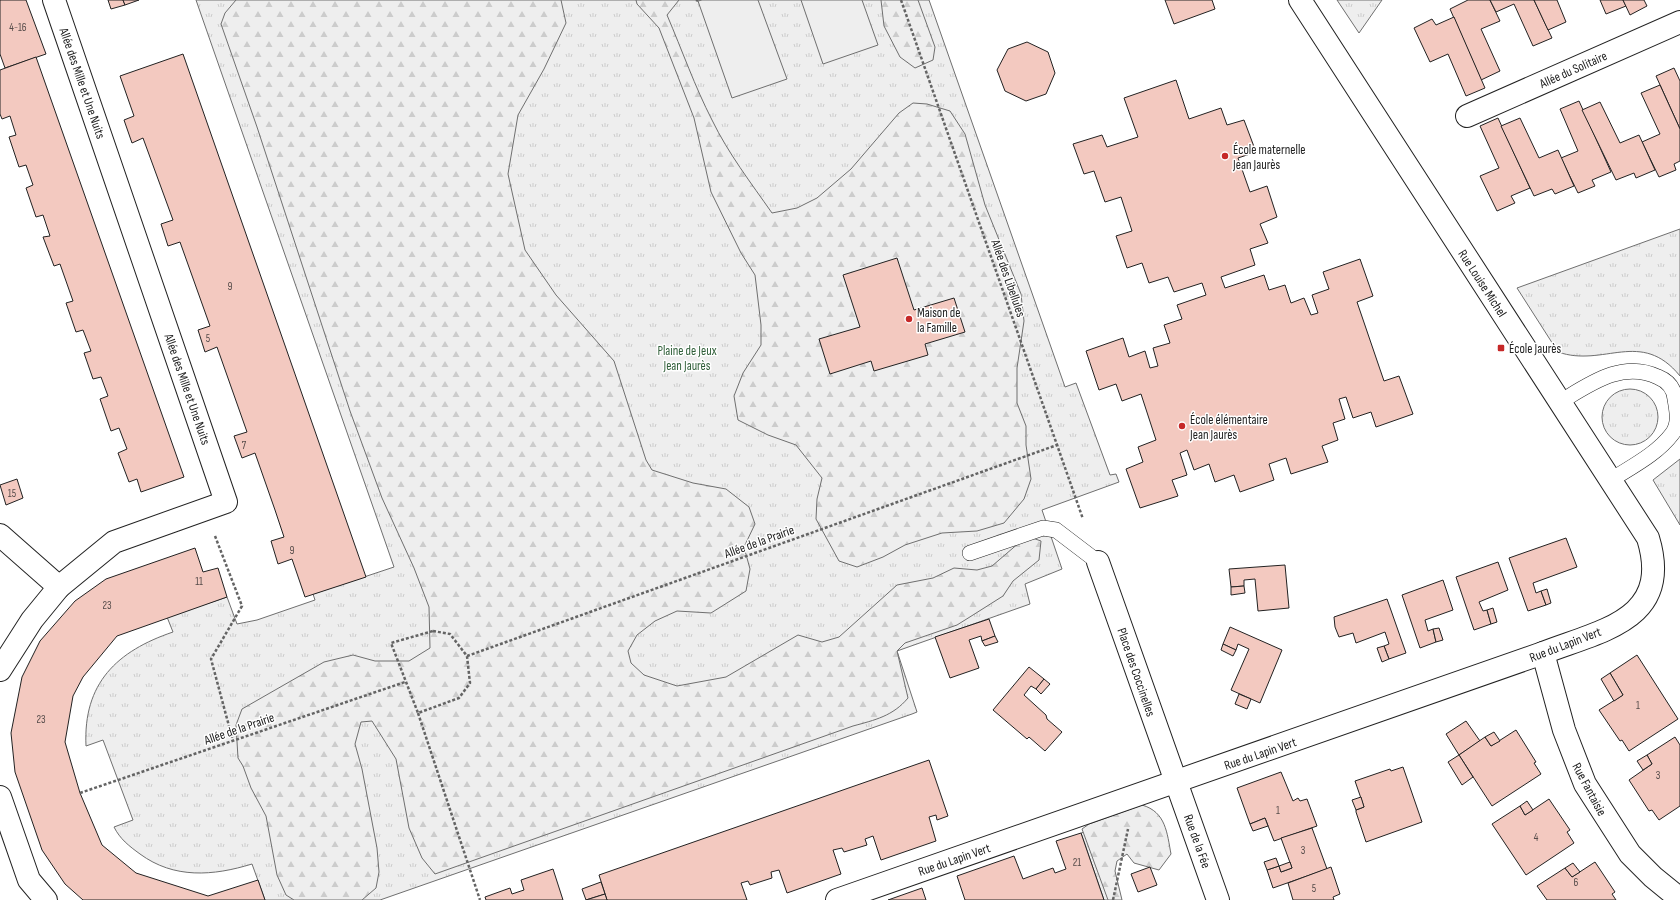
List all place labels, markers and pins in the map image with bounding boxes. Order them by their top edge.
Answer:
place label: École maternelle Jean Jaurès [1232,142,1306,173]
marker: École maternelle Jean Jaurès [1220,151,1230,161]
place label: Maison de la Famille [917,305,961,336]
marker: Maison de la Famille [904,314,914,324]
place label: École Jaurès [1509,341,1561,357]
marker: École Jaurès [1496,343,1506,353]
place label: École élémentaire Jean Jaurès [1189,412,1268,443]
marker: École élémentaire Jean Jaurès [1177,421,1187,431]

